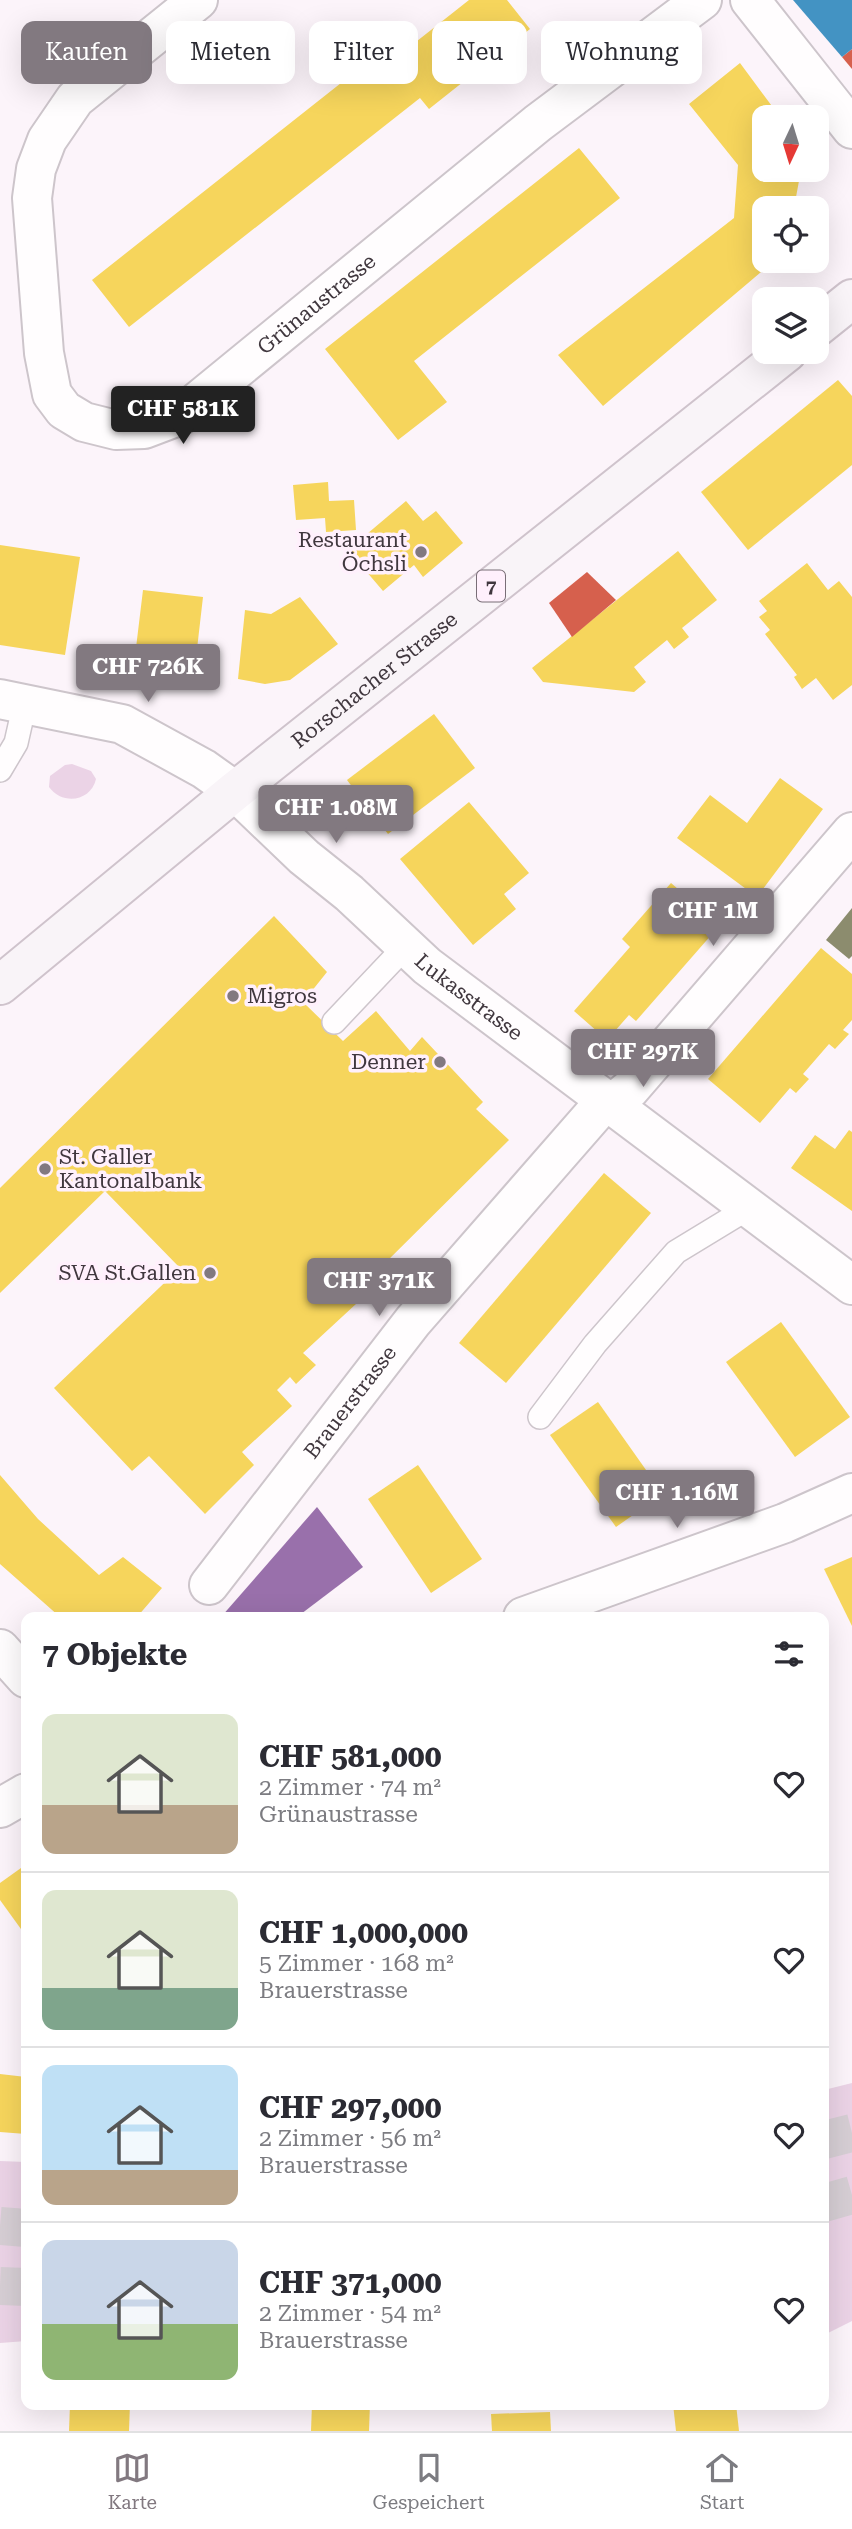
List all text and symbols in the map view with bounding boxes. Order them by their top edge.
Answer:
chip: Kaufen [21,21,152,84]
chip: Mieten [166,21,295,84]
chip: Filter [309,21,418,84]
chip: Neu [432,21,527,84]
chip: Wohnung [541,21,702,84]
north arrow [752,105,830,182]
map controls [752,105,829,364]
button: locate [752,196,829,273]
street label: Grünaustrasse [253,249,380,359]
button: layers [752,287,829,364]
pin: CHF 581K [111,386,255,446]
text: CHF 581K [127,395,239,422]
place label: Restaurant Öchsli [298,528,407,576]
marker: Restaurant Öchsli [413,544,429,560]
road number: 7 [477,570,505,601]
street label: Rorschacher Strasse [287,607,462,753]
pin: CHF 726K [76,644,220,704]
text: CHF 726K [92,653,204,680]
pin: CHF 1.08M [256,786,416,845]
text: CHF 1.08M [274,794,398,821]
pin: CHF 1M [656,888,770,948]
text: CHF 1M [668,897,758,924]
street label: Lukasstrasse [410,949,527,1046]
place label: Migros [247,984,317,1008]
marker: Migros [225,988,241,1004]
pin: CHF 297K [571,1030,715,1089]
text: CHF 297K [587,1038,699,1065]
place label: Denner [351,1050,426,1074]
marker: Denner [432,1054,448,1070]
place label: St. Galler Kantonalbank [59,1145,202,1193]
marker: St. Galler Kantonalbank [37,1161,53,1177]
pin: CHF 371K [307,1258,451,1318]
place label: SVA St.Gallen [58,1261,196,1285]
marker: SVA St.Gallen [202,1265,218,1281]
text: CHF 371K [323,1267,435,1294]
street label: Brauerstrasse [299,1341,401,1463]
pin: CHF 1.16M [597,1470,757,1530]
text: CHF 1.16M [615,1479,739,1506]
icon: filters [770,1635,808,1673]
text: 7 Objekte [42,1637,187,1672]
text: CHF 581,000 [259,1739,441,1774]
icon: home [98,1742,182,1826]
icon: heart [770,1765,808,1803]
text: 2 Zimmer · 74 m² [259,1774,441,1801]
text: Grünaustrasse [259,1801,418,1828]
text: CHF 1,000,000 [259,1915,468,1950]
icon: home [98,1918,182,2002]
icon: heart [770,1941,808,1979]
text: 5 Zimmer · 168 m² [259,1950,454,1977]
text: Brauerstrasse [259,1977,408,2004]
text: CHF 297,000 [259,2090,441,2125]
icon: home [98,2093,182,2177]
icon: heart [770,2116,808,2154]
text: 2 Zimmer · 56 m² [259,2125,441,2152]
text: Brauerstrasse [259,2152,408,2179]
text: CHF 371,000 [259,2265,441,2300]
icon: home [98,2268,182,2352]
icon: heart [770,2291,808,2329]
text: 2 Zimmer · 54 m² [259,2300,441,2327]
text: Brauerstrasse [259,2327,408,2354]
tab: Karte [108,2449,157,2514]
tab: Gespeichert [373,2449,485,2514]
tab: Start [700,2449,744,2514]

